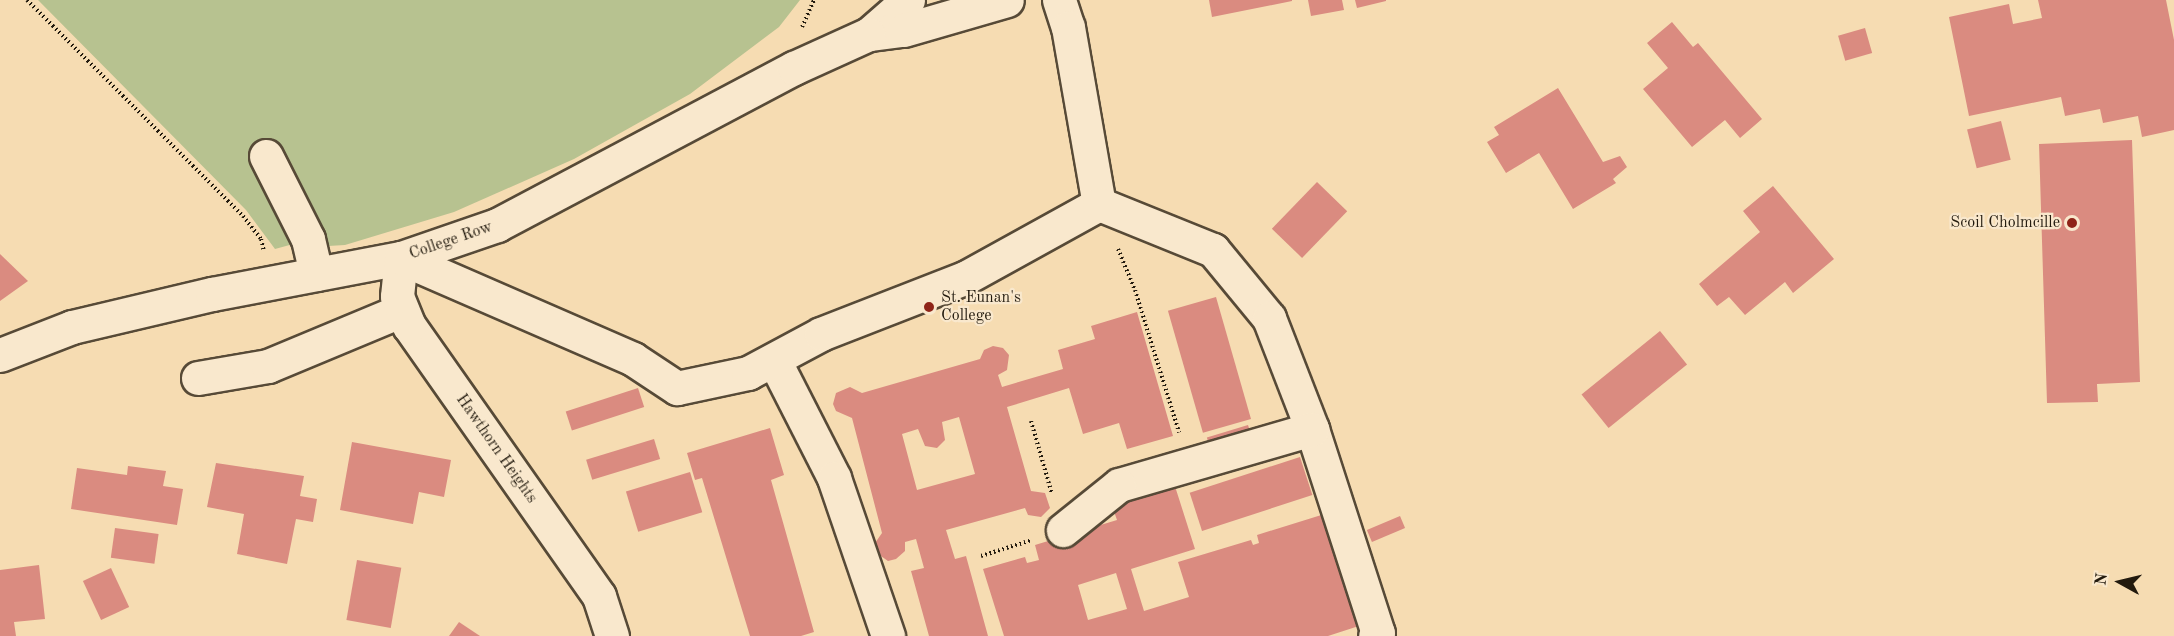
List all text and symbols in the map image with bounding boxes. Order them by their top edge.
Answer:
place label: Scoil Cholmcille [1950,213,2060,233]
marker: Scoil Cholmcille [2065,216,2079,230]
street label: College Row [407,218,495,264]
place label: St. Eunan's College [941,288,1021,326]
marker: St. Eunan's College [922,300,936,314]
street label: Hawthorn Heights [451,391,541,507]
north arrow [2090,552,2150,612]
text: N [2093,572,2111,587]

